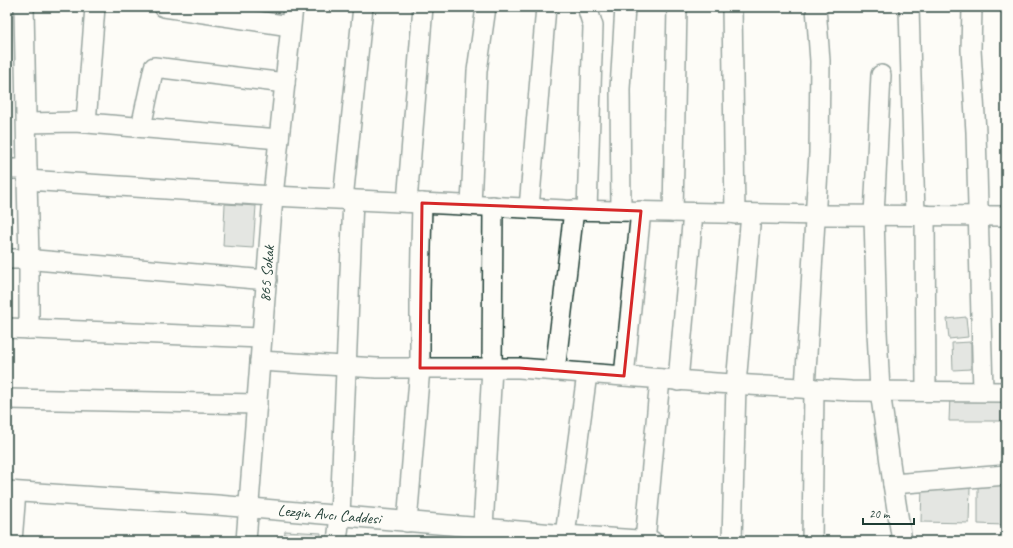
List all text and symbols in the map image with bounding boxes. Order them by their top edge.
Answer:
street label: 865 Sokak [255,244,279,303]
street label: Lezgin Avcı Caddesi [277,500,383,529]
scale bar [863,500,914,526]
text: 20 m [869,506,891,522]

